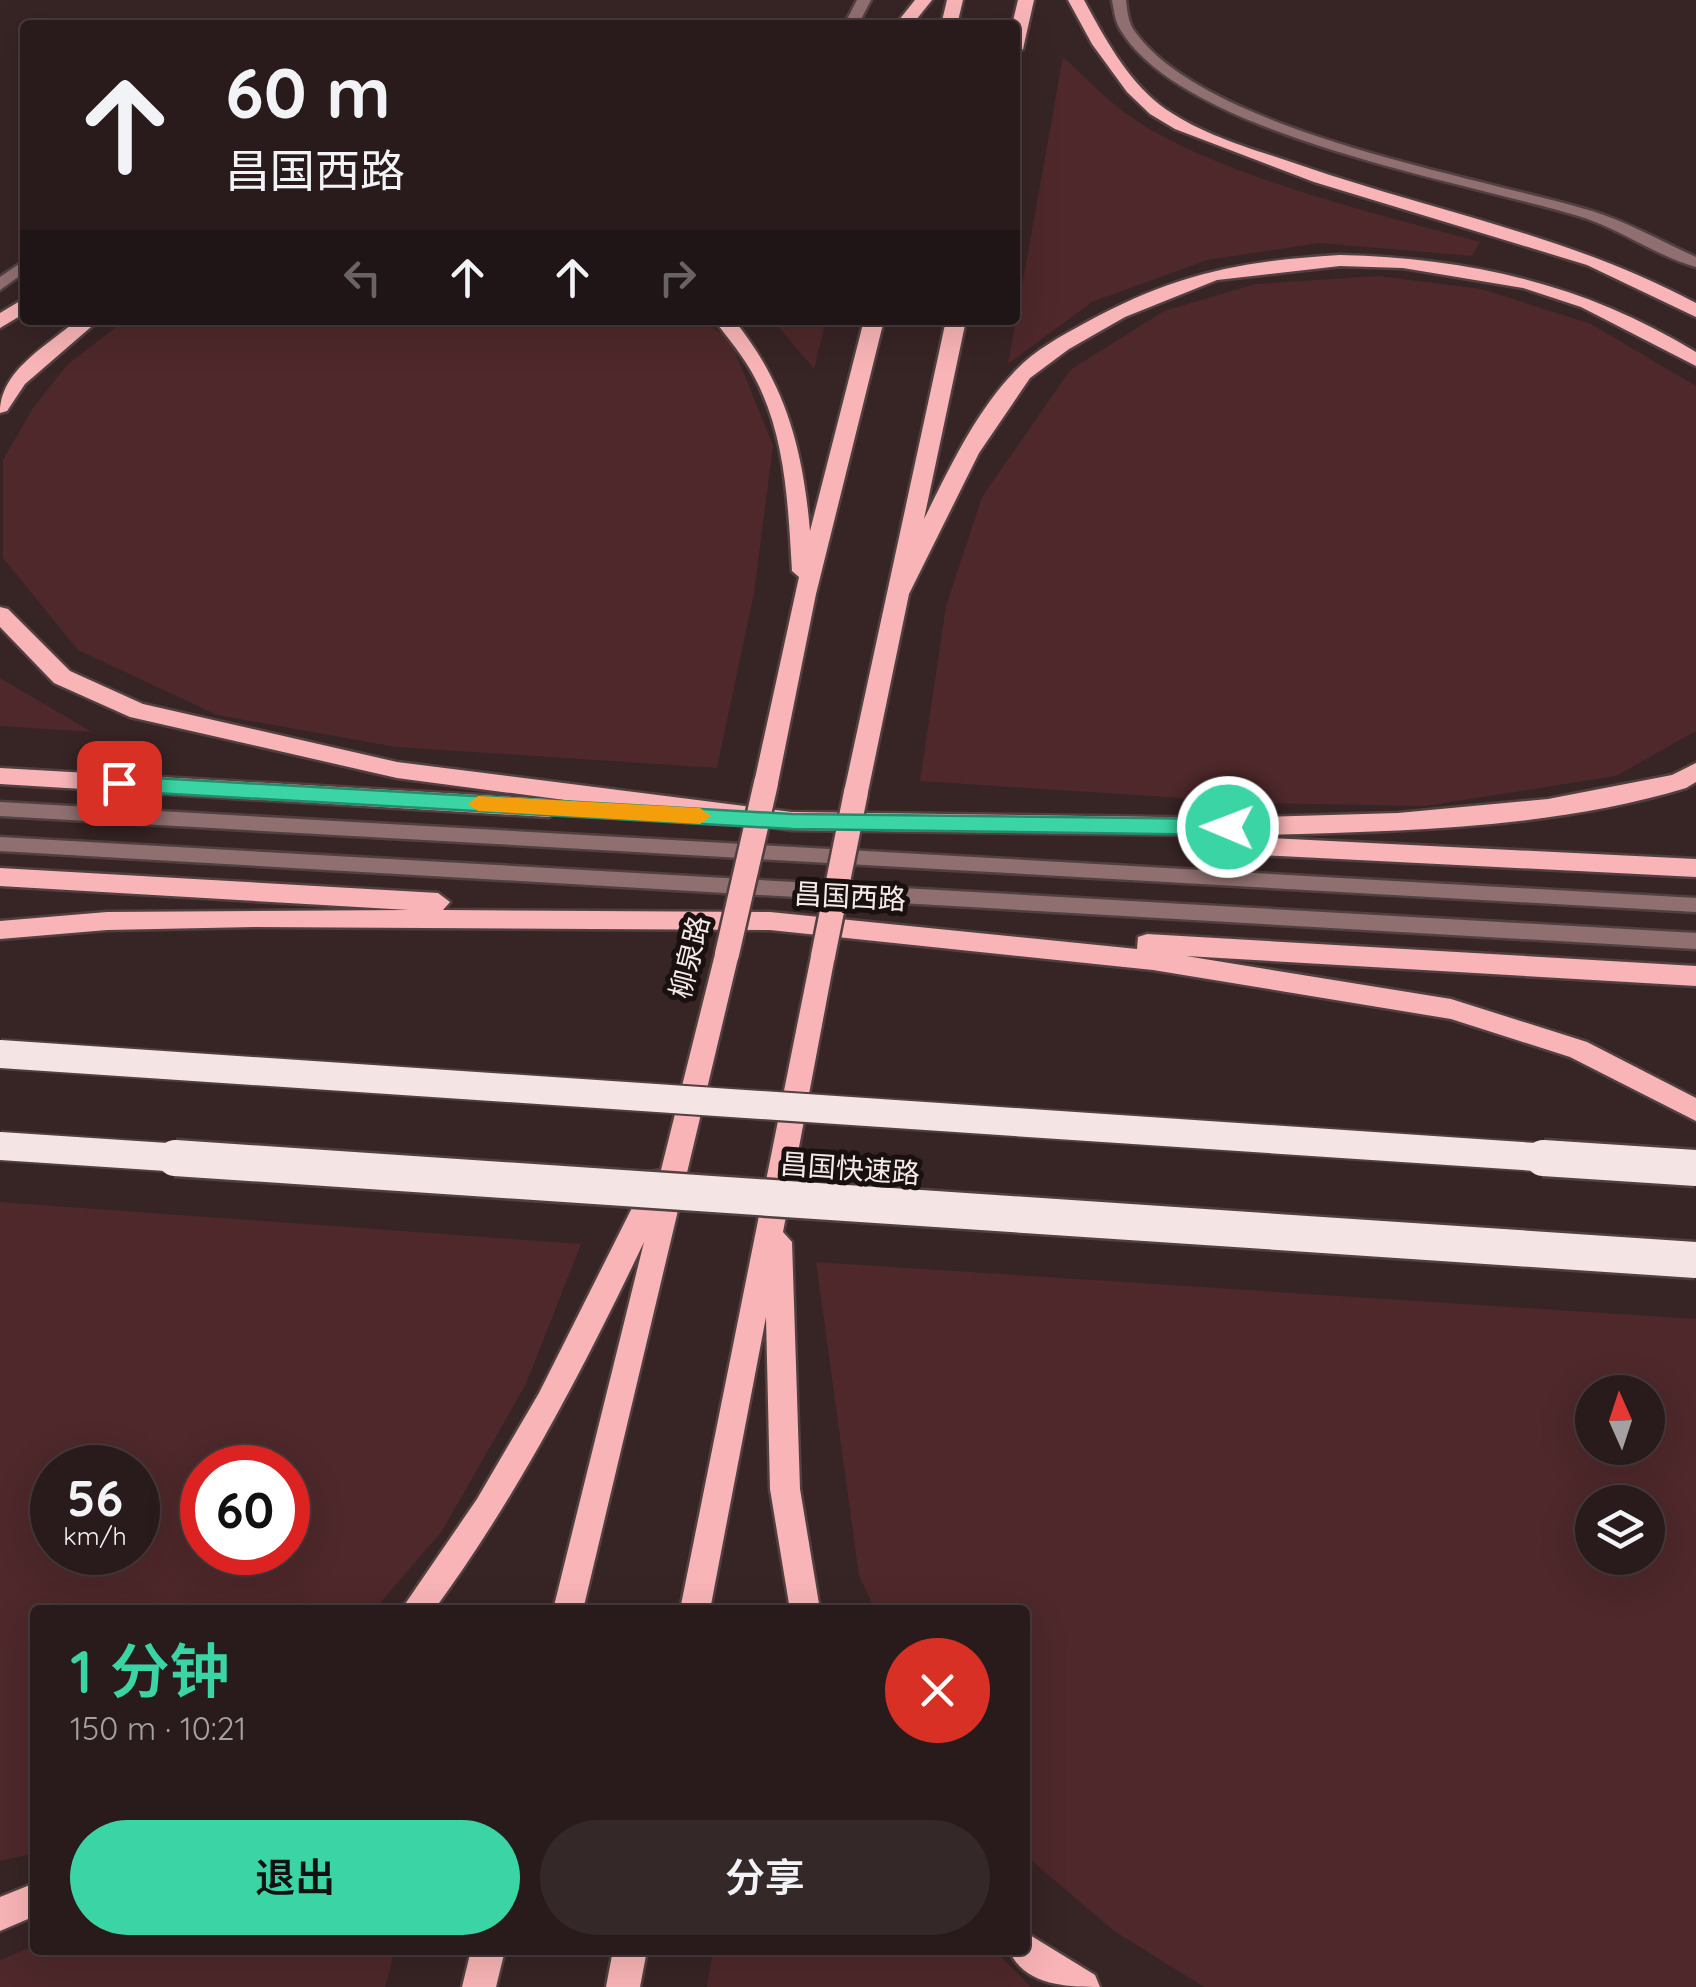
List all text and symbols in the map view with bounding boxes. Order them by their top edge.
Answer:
text: 60 m [225,48,391,136]
icon: ahead [60,60,190,190]
text: 昌国西路 [225,142,405,198]
icon: left [335,250,390,305]
icon: ahead [440,250,495,305]
icon: ahead [545,250,600,305]
icon: right [650,250,705,305]
pin [77,741,162,826]
icon: arrive [92,756,147,811]
position arrow [1176,775,1280,879]
street label: 昌国西路 [793,876,907,916]
street label: 柳泉路 [662,912,716,1002]
street label: 昌国快速路 [779,1146,921,1190]
north arrow [1575,1375,1665,1465]
map controls [1575,1375,1665,1575]
speed limit sign: 60 [180,1445,310,1575]
text: 56 [67,1466,123,1529]
button: layers [1575,1485,1665,1575]
text: km/h [63,1520,127,1551]
text: 1 分钟 [70,1633,230,1708]
button: close [885,1638,990,1743]
text: 150 m · 10:21 [70,1708,246,1748]
button: 退出 [70,1820,520,1935]
button: 分享 [540,1820,990,1935]

